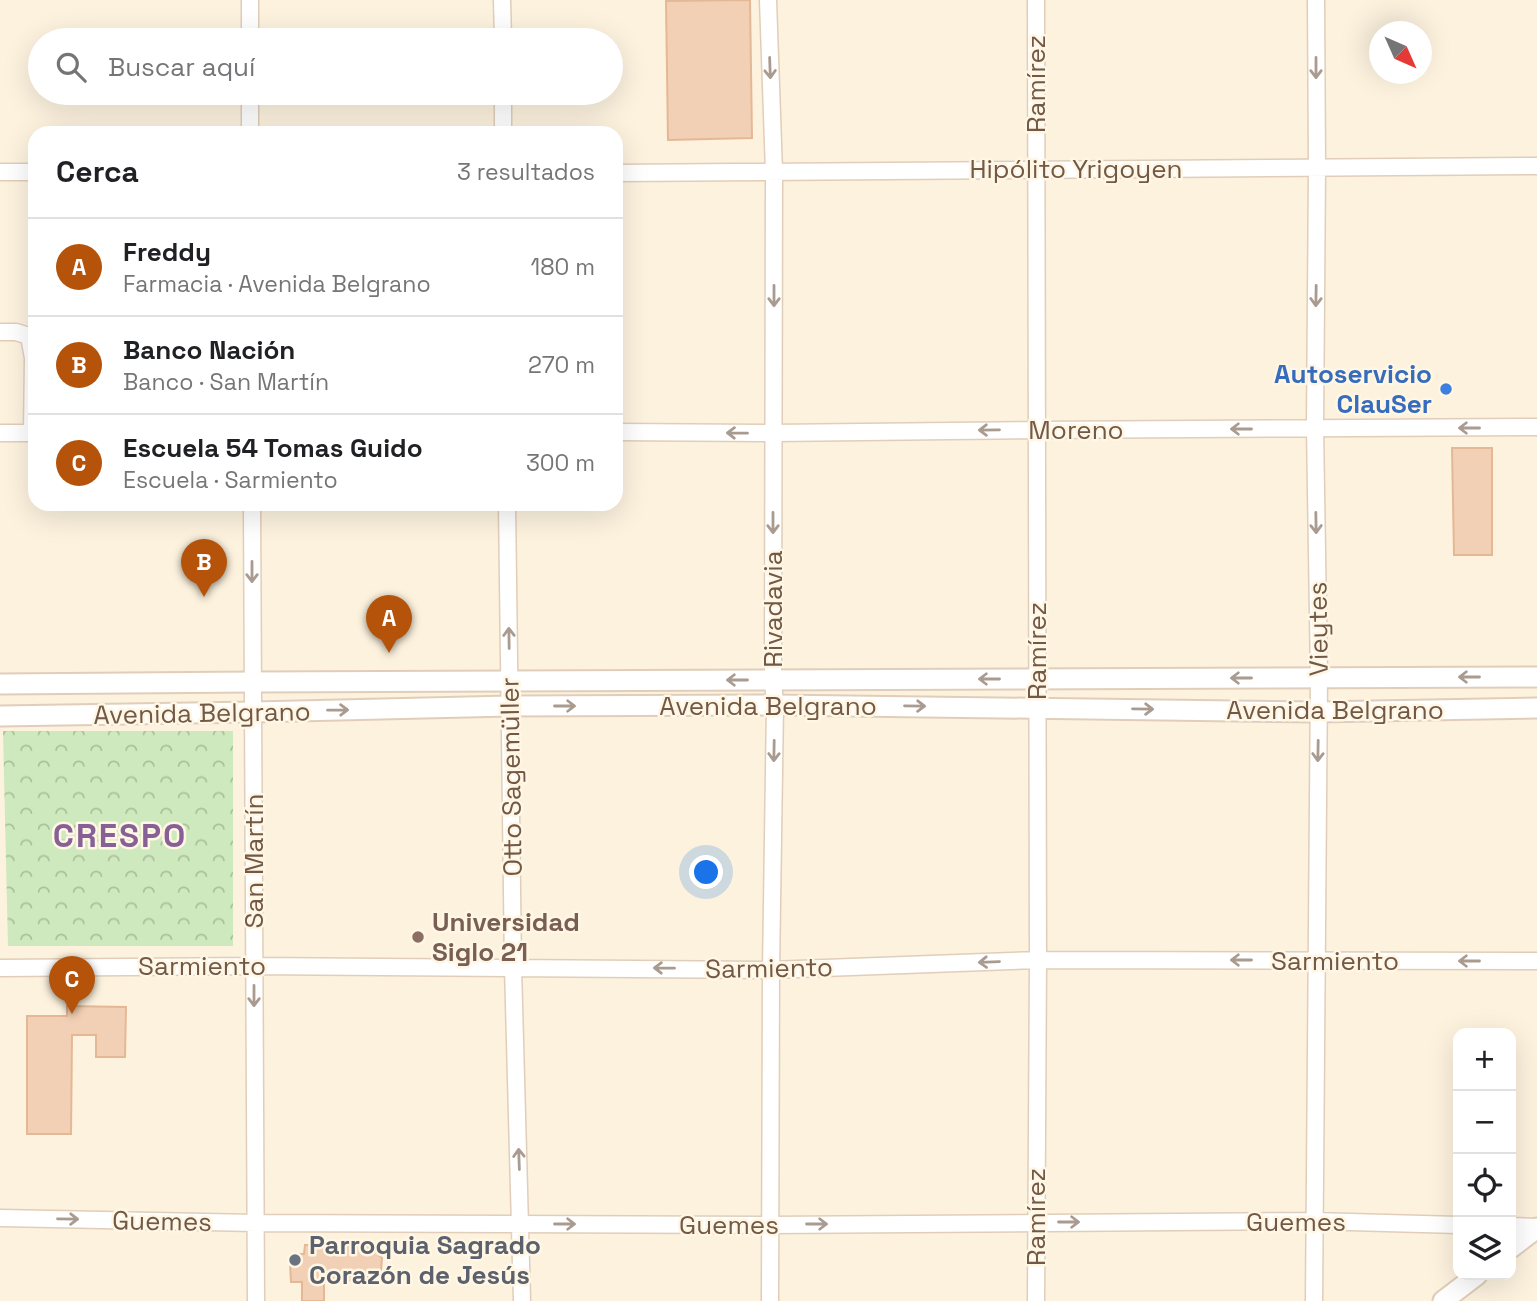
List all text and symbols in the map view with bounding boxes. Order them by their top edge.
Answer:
north arrow [1369,21,1432,84]
search box [28,28,623,105]
street label: Ramírez [1019,35,1053,133]
icon: search [52,48,90,86]
text: Buscar aquí [108,50,255,84]
one-way arrow [764,56,777,79]
one-way arrow [1309,56,1323,79]
text: Cerca [56,152,139,191]
street label: Hipólito Yrigoyen [969,152,1183,186]
text: 3 resultados [457,157,595,187]
text: Freddy [123,235,211,269]
text: A [72,252,86,282]
text: 180 m [531,252,595,282]
text: Farmacia · Avenida Belgrano [123,269,431,299]
one-way arrow [767,284,780,307]
one-way arrow [1309,284,1323,307]
text: Banco Nación [123,333,295,367]
text: B [71,350,87,380]
text: 270 m [528,350,595,380]
place label: Autoservicio ClauSer [1274,357,1432,421]
text: Banco · San Martín [123,367,329,397]
marker: Autoservicio ClauSer [1438,381,1454,397]
street label: Moreno [1028,413,1124,447]
one-way arrow [1458,421,1481,435]
one-way arrow [1230,422,1253,436]
one-way arrow [978,423,1001,437]
one-way arrow [726,426,749,440]
text: Escuela 54 Tomas Guido [123,431,423,465]
text: C [72,448,86,478]
text: 300 m [526,448,595,478]
text: Escuela · Sarmiento [123,465,338,495]
one-way arrow [766,511,780,534]
one-way arrow [1309,511,1323,534]
pin: B [181,539,227,597]
street label: Rivadavia [756,550,790,668]
one-way arrow [245,560,259,583]
street label: Vieytes [1300,582,1336,676]
pin: A [366,595,412,653]
street label: Ramírez [1020,602,1054,700]
one-way arrow [502,627,516,650]
one-way arrow [1458,670,1481,684]
one-way arrow [1230,671,1253,685]
one-way arrow [978,672,1001,686]
one-way arrow [726,673,749,687]
street label: Otto Sagemüller [492,677,530,877]
street label: Avenida Belgrano [659,689,877,723]
street label: Avenida Belgrano [1226,693,1444,727]
street label: Avenida Belgrano [93,694,311,732]
one-way arrow [553,699,576,713]
one-way arrow [903,700,926,713]
one-way arrow [1131,703,1154,716]
one-way arrow [326,704,349,717]
one-way arrow [768,739,781,762]
one-way arrow [1311,739,1325,762]
street label: San Martín [237,793,271,929]
district label: CRESPO [53,815,187,857]
your location [689,855,723,889]
place label: Universidad Siglo 21 [432,905,580,969]
marker: Universidad Siglo 21 [410,929,426,945]
street label: Sarmiento [1271,944,1399,978]
street label: Sarmiento [138,949,266,983]
street label: Sarmiento [705,950,833,986]
one-way arrow [1230,953,1253,967]
one-way arrow [1458,954,1481,968]
one-way arrow [978,955,1001,968]
pin: C [49,956,95,1014]
one-way arrow [653,961,676,975]
one-way arrow [247,984,261,1007]
map controls [1453,1028,1516,1280]
button: + [1453,1028,1516,1091]
button: − [1453,1091,1516,1154]
one-way arrow [513,1148,526,1171]
button: locate [1453,1154,1516,1217]
street label: Ramírez [1019,1168,1053,1266]
street label: Guemes [112,1203,212,1239]
street label: Guemes [1246,1205,1346,1239]
street label: Guemes [679,1208,779,1242]
one-way arrow [56,1213,79,1226]
one-way arrow [1057,1215,1080,1229]
one-way arrow [553,1217,576,1231]
button: layers [1453,1217,1516,1280]
one-way arrow [805,1218,828,1231]
place label: Parroquia Sagrado Corazón de Jesús [309,1228,541,1292]
marker: Parroquia Sagrado Corazón de Jesús [287,1252,303,1268]

